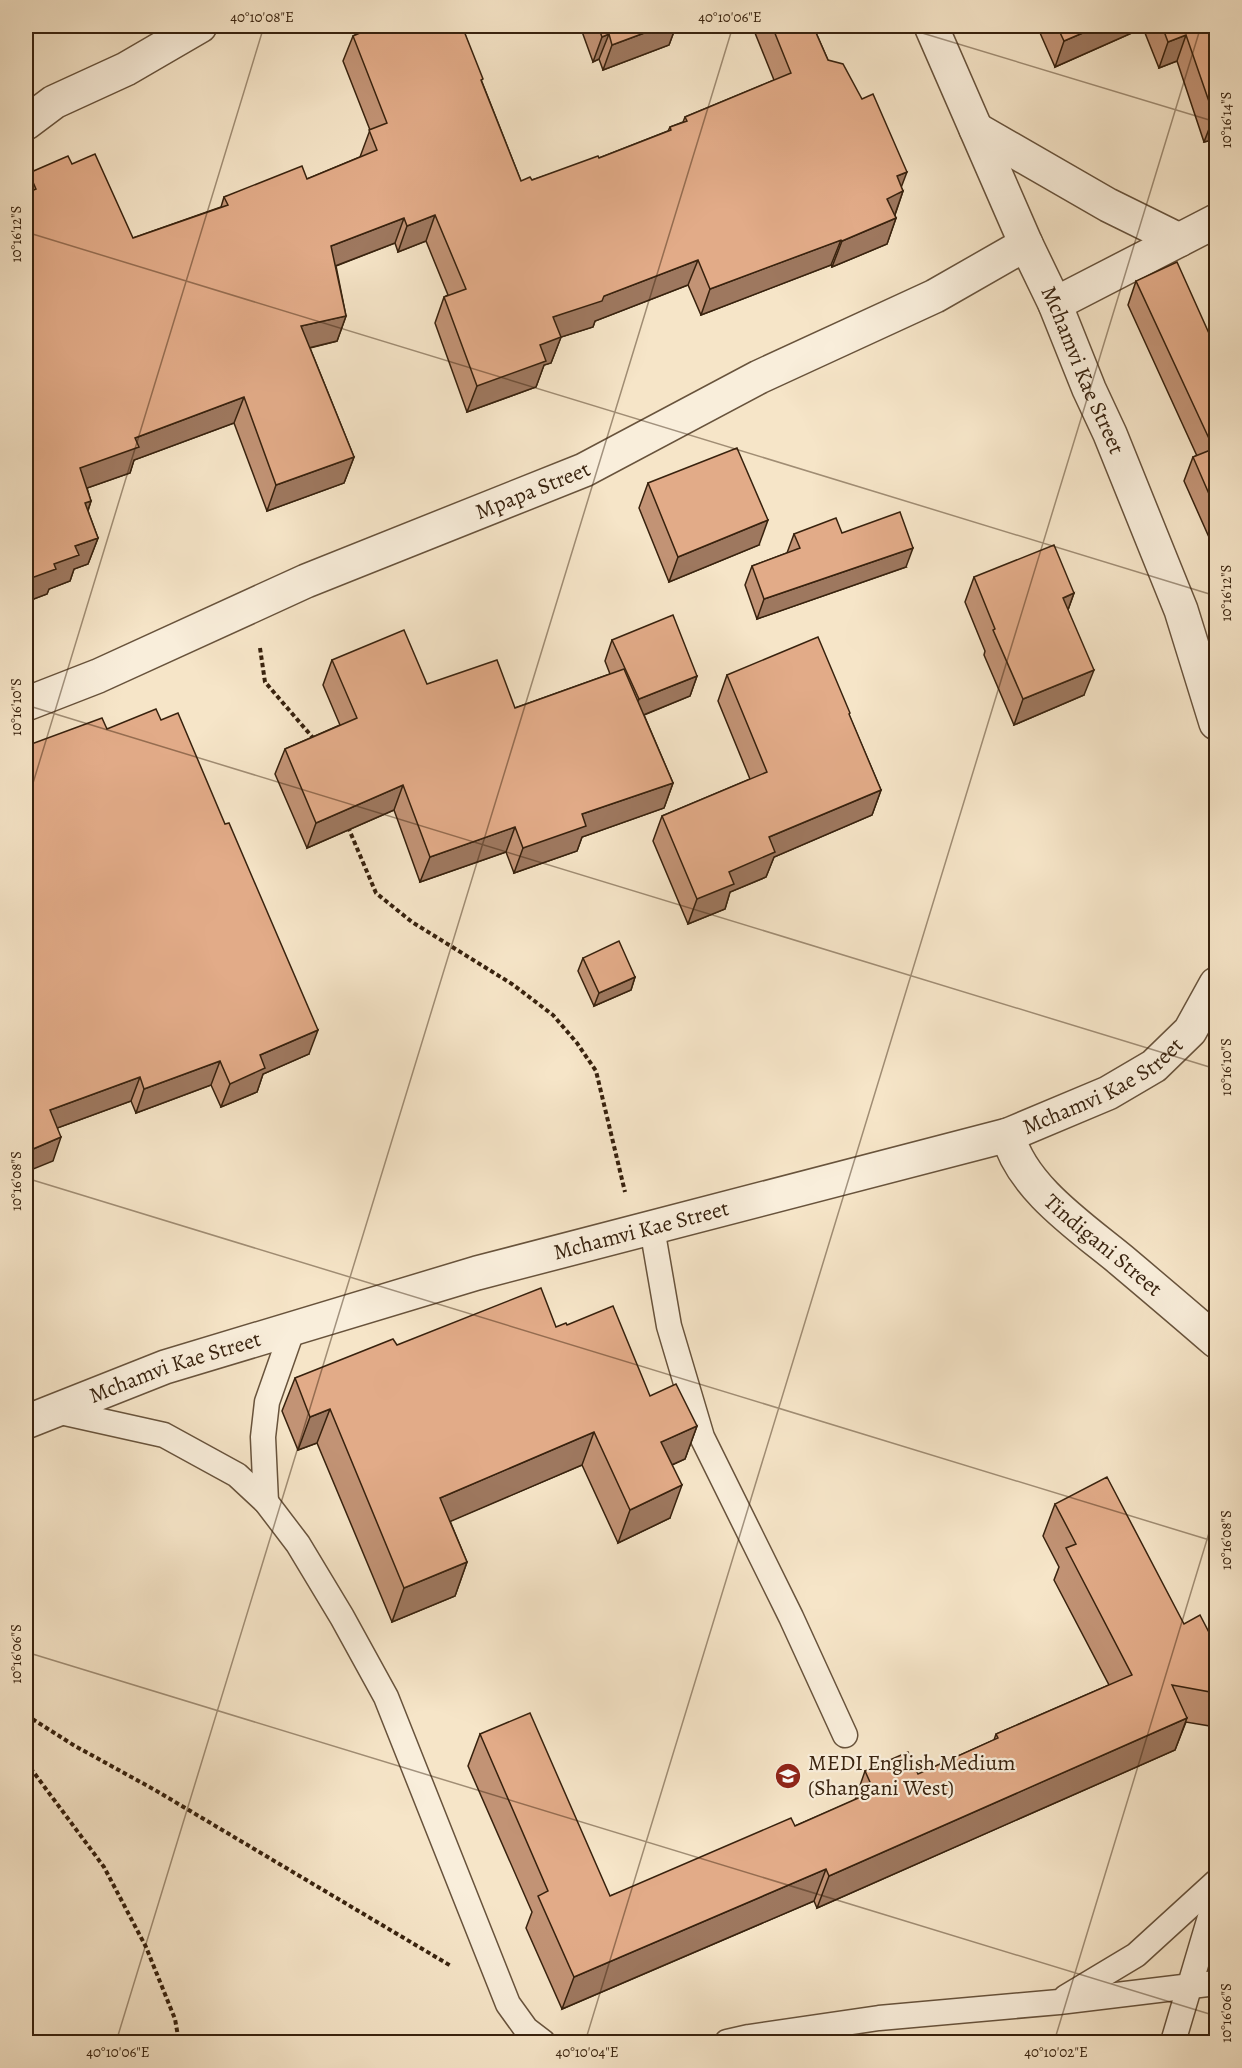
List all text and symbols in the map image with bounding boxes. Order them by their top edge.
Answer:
text: 40°10'08"E [230,7,294,27]
text: 40°10'06"E [698,7,762,27]
text: 10°16'14"S [1216,92,1236,148]
text: 10°16'12"S [6,205,26,263]
street label: Mchamvi Kae Street [1033,281,1132,459]
street label: Mpapa Street [471,454,596,527]
text: 10°16'12"S [1216,564,1236,622]
text: 10°16'10"S [6,678,26,736]
street label: Mchamvi Kae Street [1018,1031,1190,1142]
text: 10°16'10"S [1216,1038,1236,1096]
text: 10°16'08"S [6,1151,26,1211]
street label: Tindigani Street [1037,1187,1168,1303]
street label: Mchamvi Kae Street [550,1193,732,1267]
street label: Mchamvi Kae Street [85,1324,265,1411]
text: 10°16'08"S [1216,1510,1236,1570]
text: 10°16'06"S [6,1624,26,1684]
place label: MEDI English Medium (Shangani West) [808,1748,1016,1803]
school or university icon: MEDI English Medium (Shangani West) [773,1761,803,1791]
text: 10°16'06"S [1216,1983,1236,2043]
text: 40°10'06"E [86,2042,150,2062]
text: 40°10'04"E [555,2042,619,2062]
text: 40°10'02"E [1024,2042,1088,2062]

